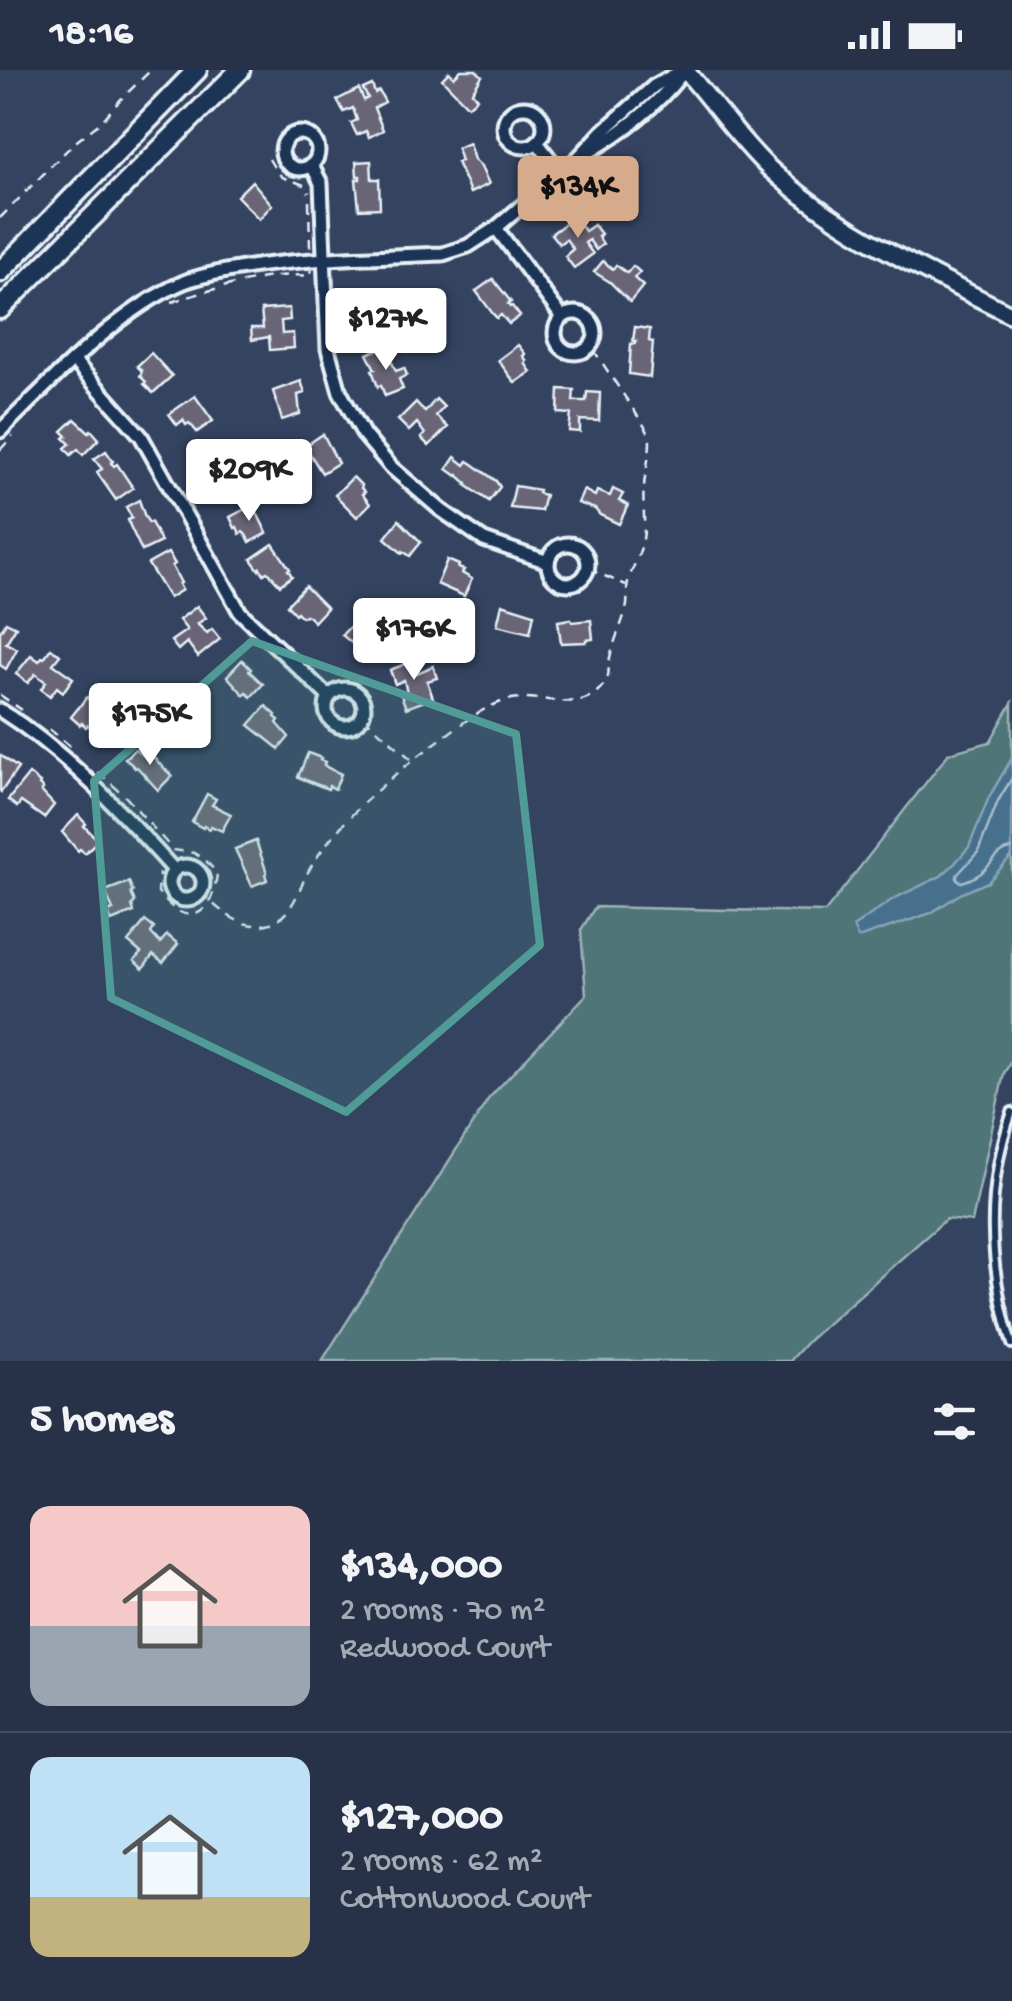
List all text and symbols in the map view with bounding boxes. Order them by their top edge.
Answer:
text: 18:16 [50,13,133,57]
pin: $134K [508,156,648,241]
text: $134K [540,169,616,207]
pin: $127K [316,288,456,373]
text: $127K [347,301,425,339]
pin: $209K [179,439,319,524]
text: $209K [208,452,290,490]
pin: $176K [344,598,484,683]
text: $176K [375,611,453,649]
pin: $175K [80,683,220,768]
text: $175K [111,696,189,734]
icon: filters [927,1394,982,1449]
text: 5 homes [30,1397,173,1446]
text: $134,000 [340,1544,502,1593]
icon: home [110,1546,230,1666]
text: 2 rooms · 70 m² [340,1593,545,1631]
text: Redwood Court [340,1631,550,1669]
text: $127,000 [340,1795,503,1844]
icon: home [110,1797,230,1917]
text: 2 rooms · 62 m² [340,1844,542,1882]
text: Cottonwood Court [340,1882,590,1920]

